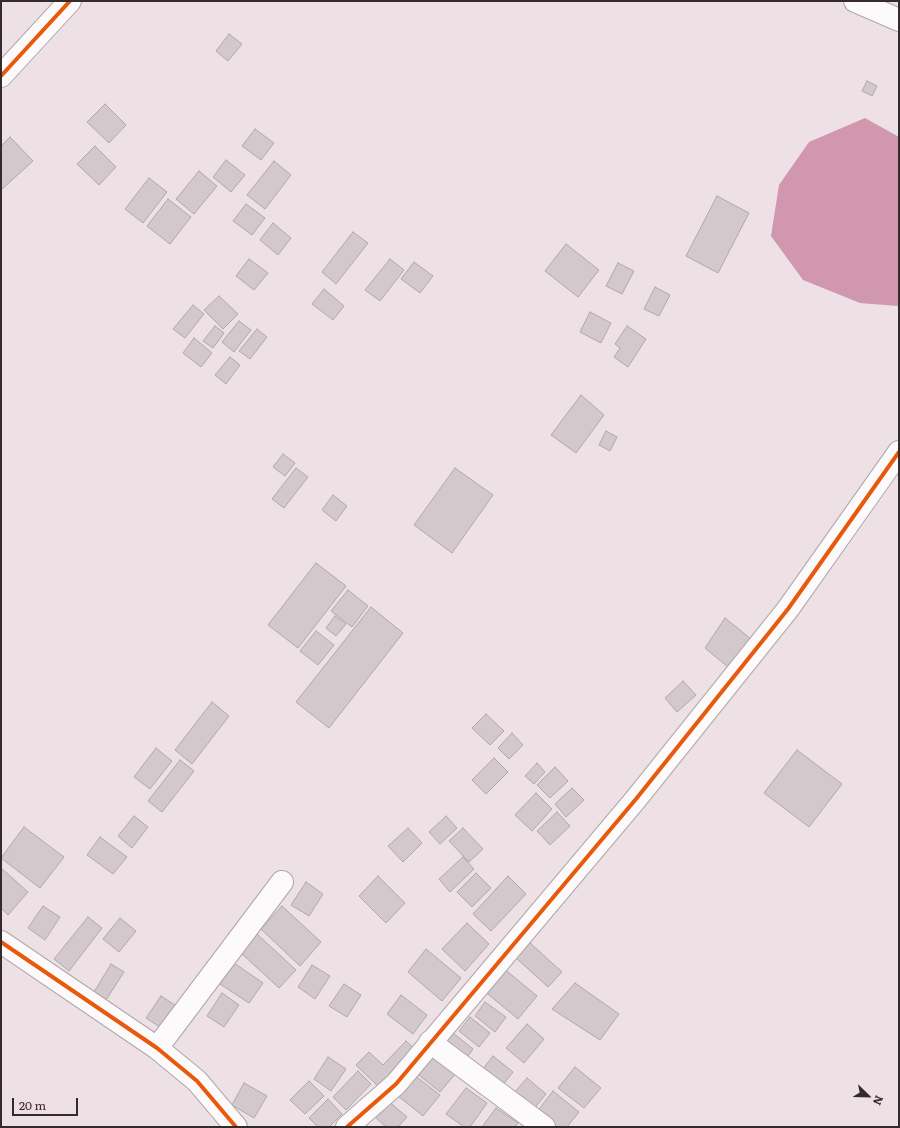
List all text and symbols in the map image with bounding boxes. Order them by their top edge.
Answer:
north arrow [848,1076,888,1116]
scale bar [14,1090,80,1116]
text: N [870,1093,888,1108]
text: 20 m [19,1096,46,1114]

